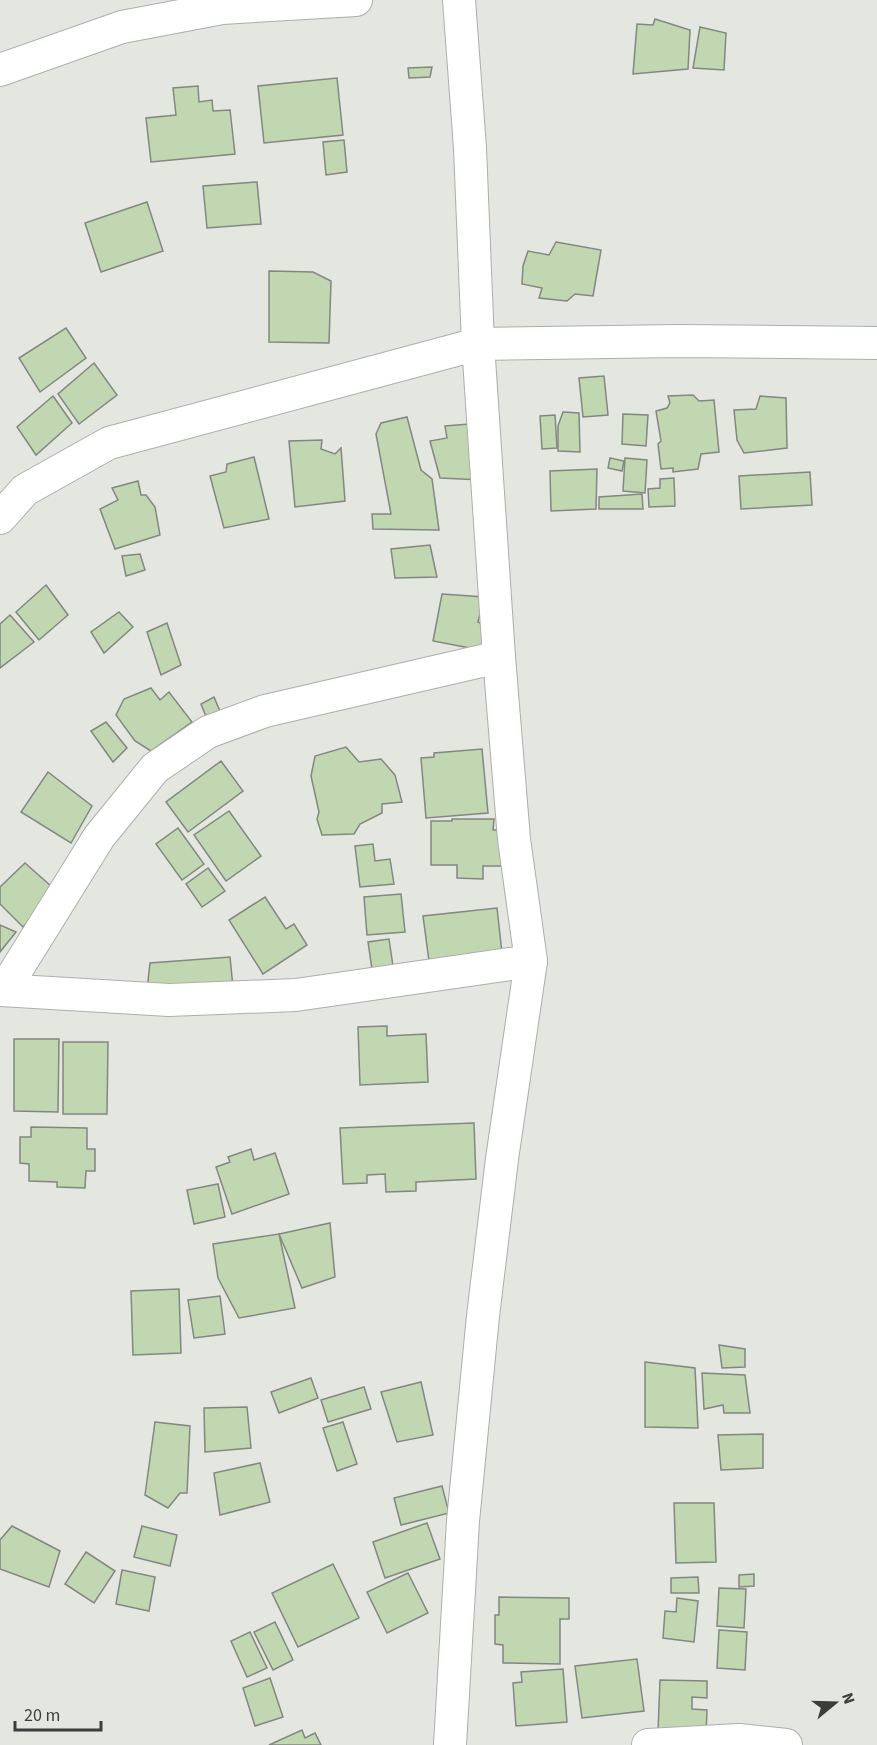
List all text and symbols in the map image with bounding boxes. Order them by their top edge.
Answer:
north arrow [805,1673,865,1733]
text: N [836,1690,860,1707]
scale bar [15,1694,100,1732]
text: 20 m [24,1703,60,1728]

